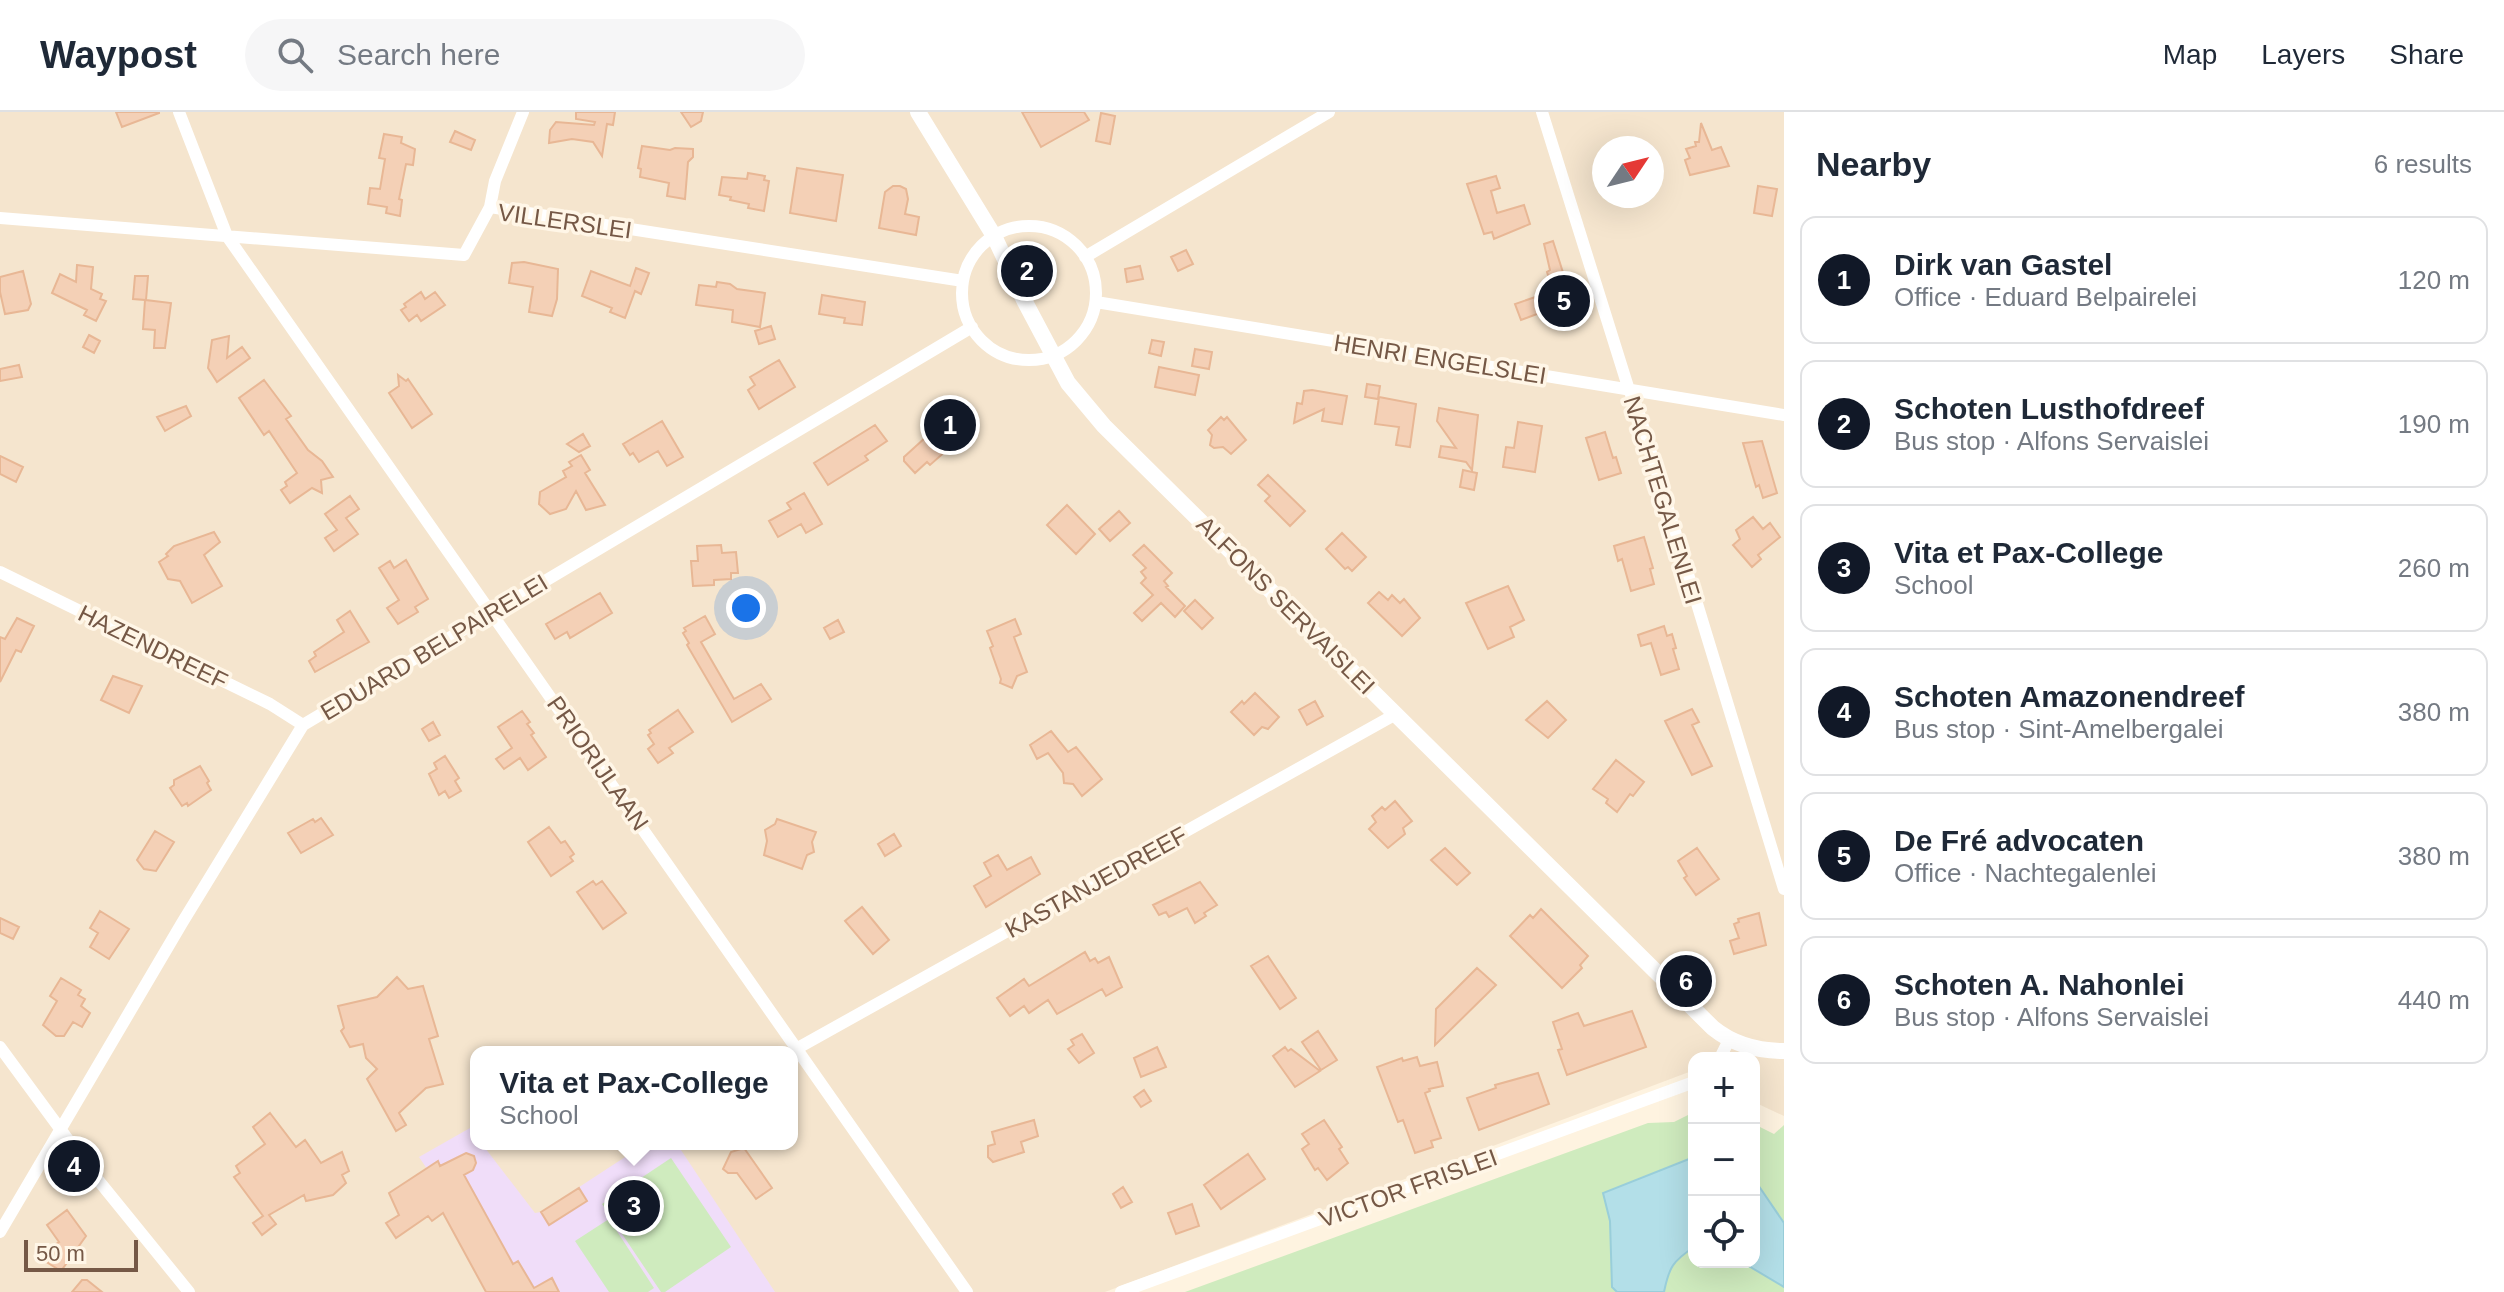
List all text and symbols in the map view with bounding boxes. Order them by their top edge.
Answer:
search box [245,19,805,91]
icon: search [273,33,317,77]
text: Waypost [40,34,197,76]
text: Search here [337,38,500,71]
text: Map [2163,39,2217,70]
text: Layers [2261,39,2345,70]
text: Share [2389,39,2464,70]
north arrow [1592,136,1664,208]
text: Nearby [1816,145,1931,183]
text: 6 results [2374,149,2472,179]
street label: VILLERSLEI [496,198,634,244]
pin: 2 [1001,241,1053,301]
text: Dirk van Gastel [1894,248,2112,281]
text: 1 [1837,265,1851,295]
text: 120 m [2398,265,2470,295]
pin: 5 [1538,271,1590,331]
text: Office · Eduard Belpairelei [1894,282,2197,312]
street label: HENRI ENGELSLEI [1332,329,1548,389]
text: Schoten Lusthofdreef [1894,392,2204,425]
street label: NACHTEGALENLEI [1619,393,1707,607]
pin: 1 [924,395,976,455]
text: 2 [1837,409,1851,439]
text: 190 m [2398,409,2470,439]
text: Bus stop · Alfons Servaislei [1894,426,2209,456]
street label: ALFONS SERVAISLEI [1191,510,1381,700]
text: Vita et Pax-College [1894,536,2164,569]
text: 3 [1837,553,1851,583]
text: 260 m [2398,553,2470,583]
street label: EDUARD BELPAIRELEI [316,569,552,725]
text: School [1894,570,1974,600]
your location [726,588,766,628]
street label: HAZENDREEF [74,599,232,695]
text: Schoten Amazonendreef [1894,680,2245,713]
street label: PRIORIJLAAN [542,691,654,835]
text: 4 [1837,697,1851,727]
text: 380 m [2398,697,2470,727]
text: Bus stop · Sint-Amelbergalei [1894,714,2223,744]
street label: KASTANJEDREEF [1000,821,1192,943]
text: De Fré advocaten [1894,824,2144,857]
text: 5 [1837,841,1851,871]
text: 380 m [2398,841,2470,871]
text: Office · Nachtegalenlei [1894,858,2157,888]
pin: 6 [1660,951,1712,1011]
text: Schoten A. Nahonlei [1894,968,2185,1001]
text: 6 [1837,985,1851,1015]
text: 440 m [2398,985,2470,1015]
text: Bus stop · Alfons Servaislei [1894,1002,2209,1032]
popup [470,1046,798,1150]
map controls [1688,1052,1760,1268]
button: + [1688,1052,1760,1124]
text: Vita et Pax-College [499,1066,769,1099]
text: School [499,1100,579,1130]
button: − [1688,1124,1760,1196]
pin: 4 [48,1136,100,1196]
street label: VICTOR FRISLEI [1315,1143,1501,1233]
pin: 3 [608,1176,660,1236]
button: locate [1688,1196,1760,1268]
scale bar [24,1236,138,1272]
text: 50 m [36,1241,85,1266]

